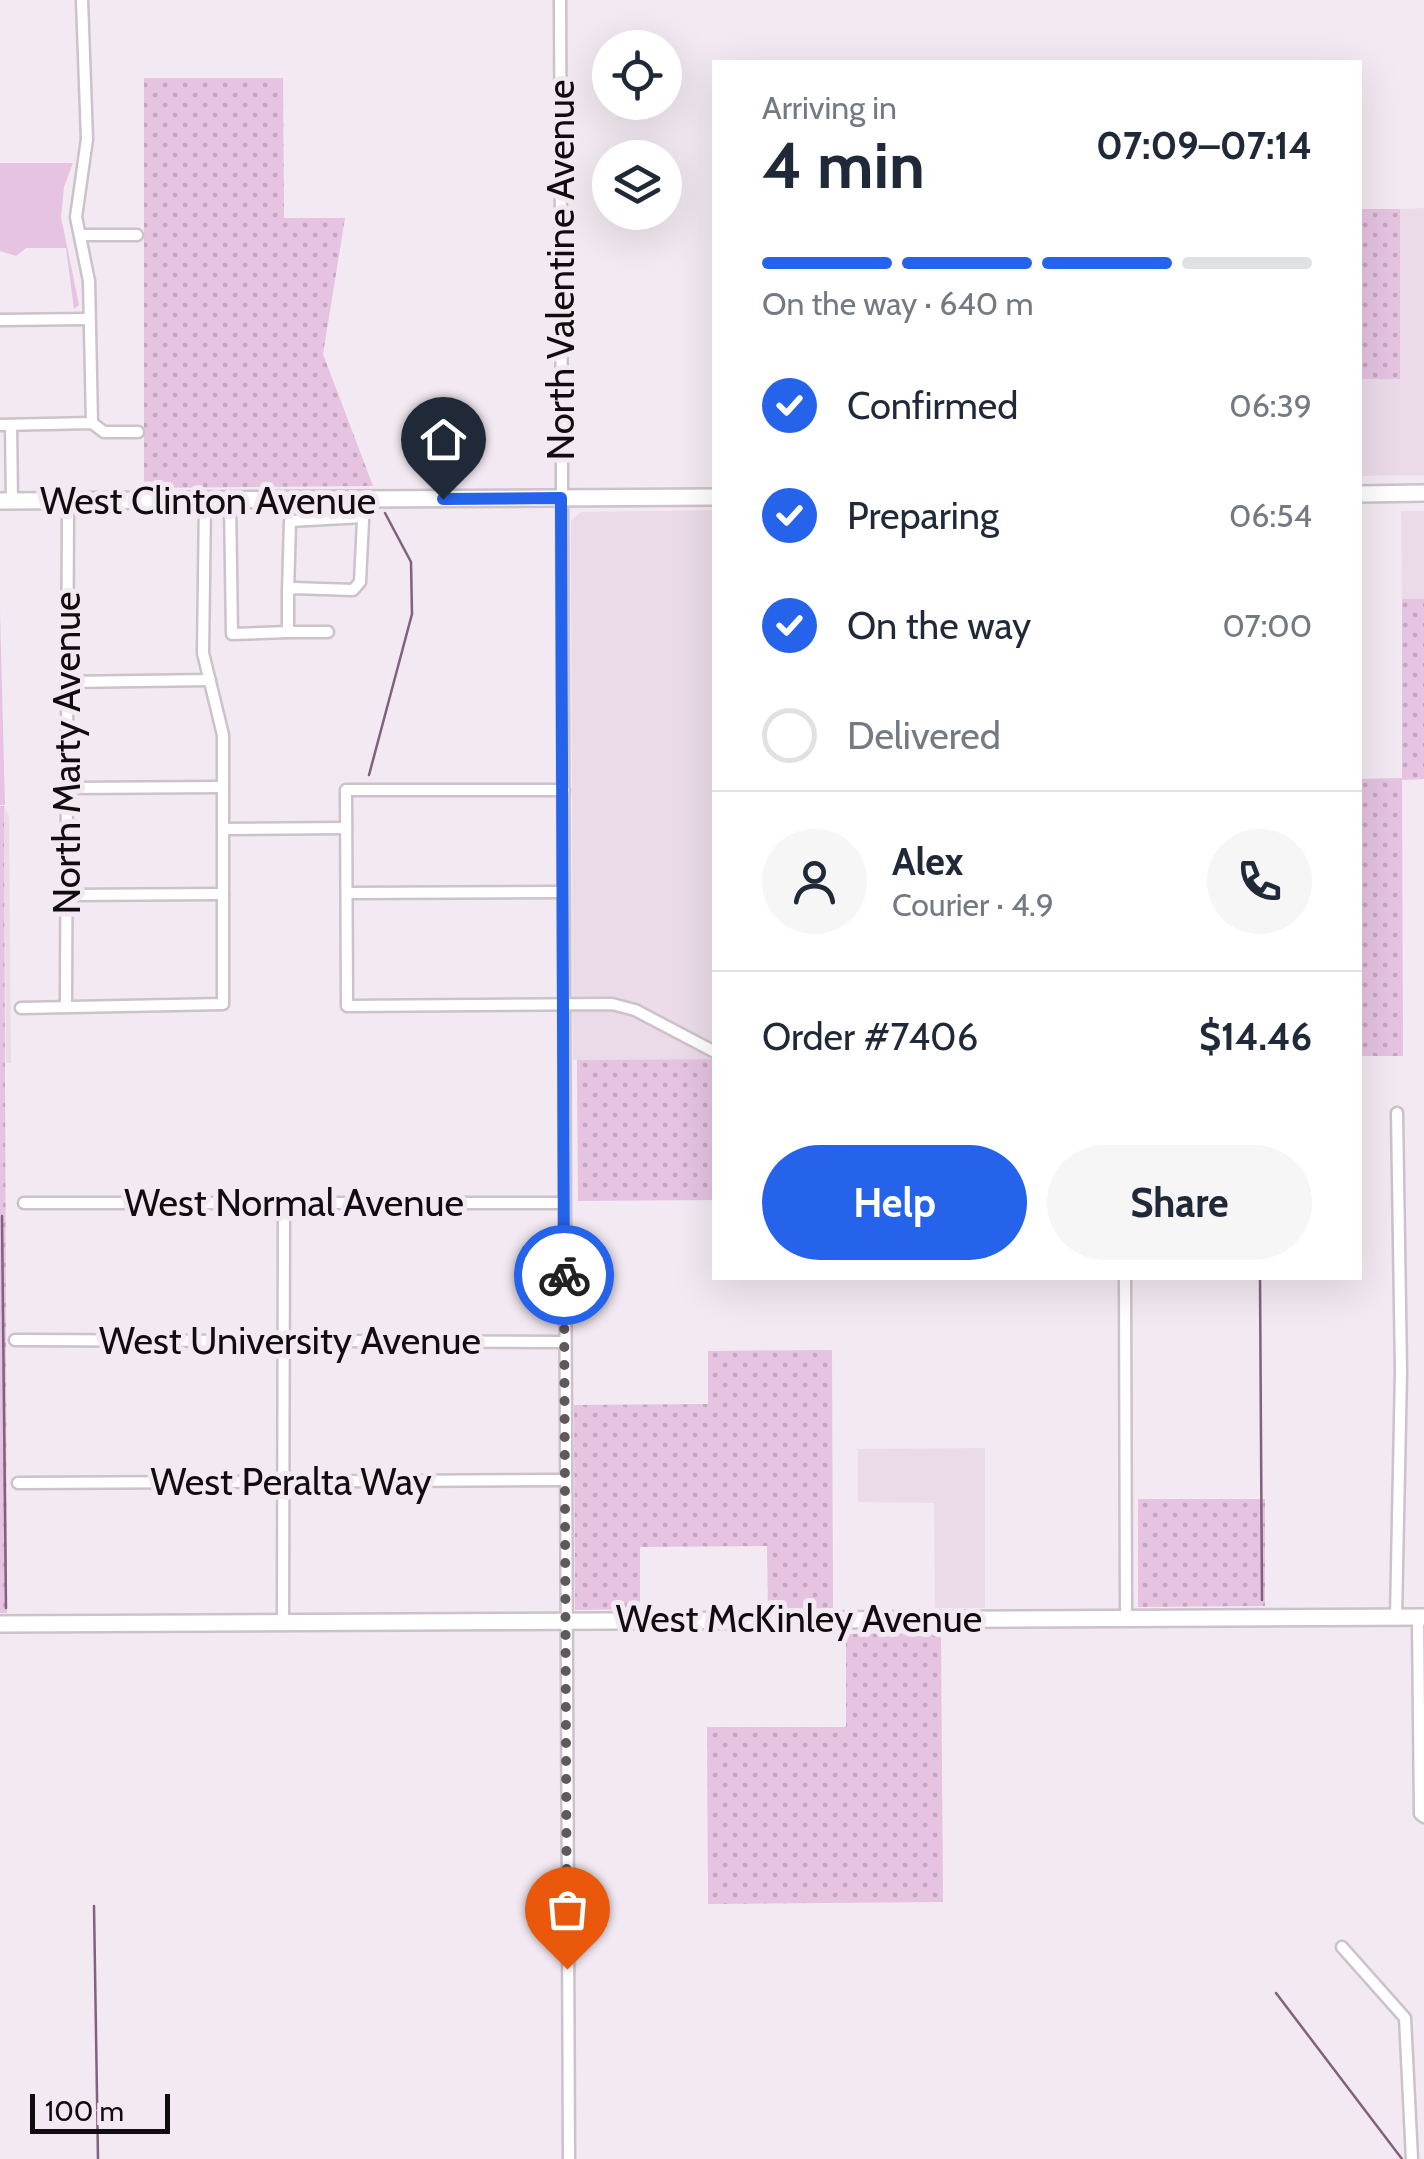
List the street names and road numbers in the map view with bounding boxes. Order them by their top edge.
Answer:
street label: North Valentine Avenue [537,80,584,460]
street label: West Clinton Avenue [40,477,376,524]
street label: North Marty Avenue [43,591,90,915]
street label: West Normal Avenue [124,1179,464,1226]
street label: West University Avenue [99,1317,481,1364]
street label: West Peralta Way [150,1458,432,1505]
street label: West McKinley Avenue [616,1595,982,1642]

